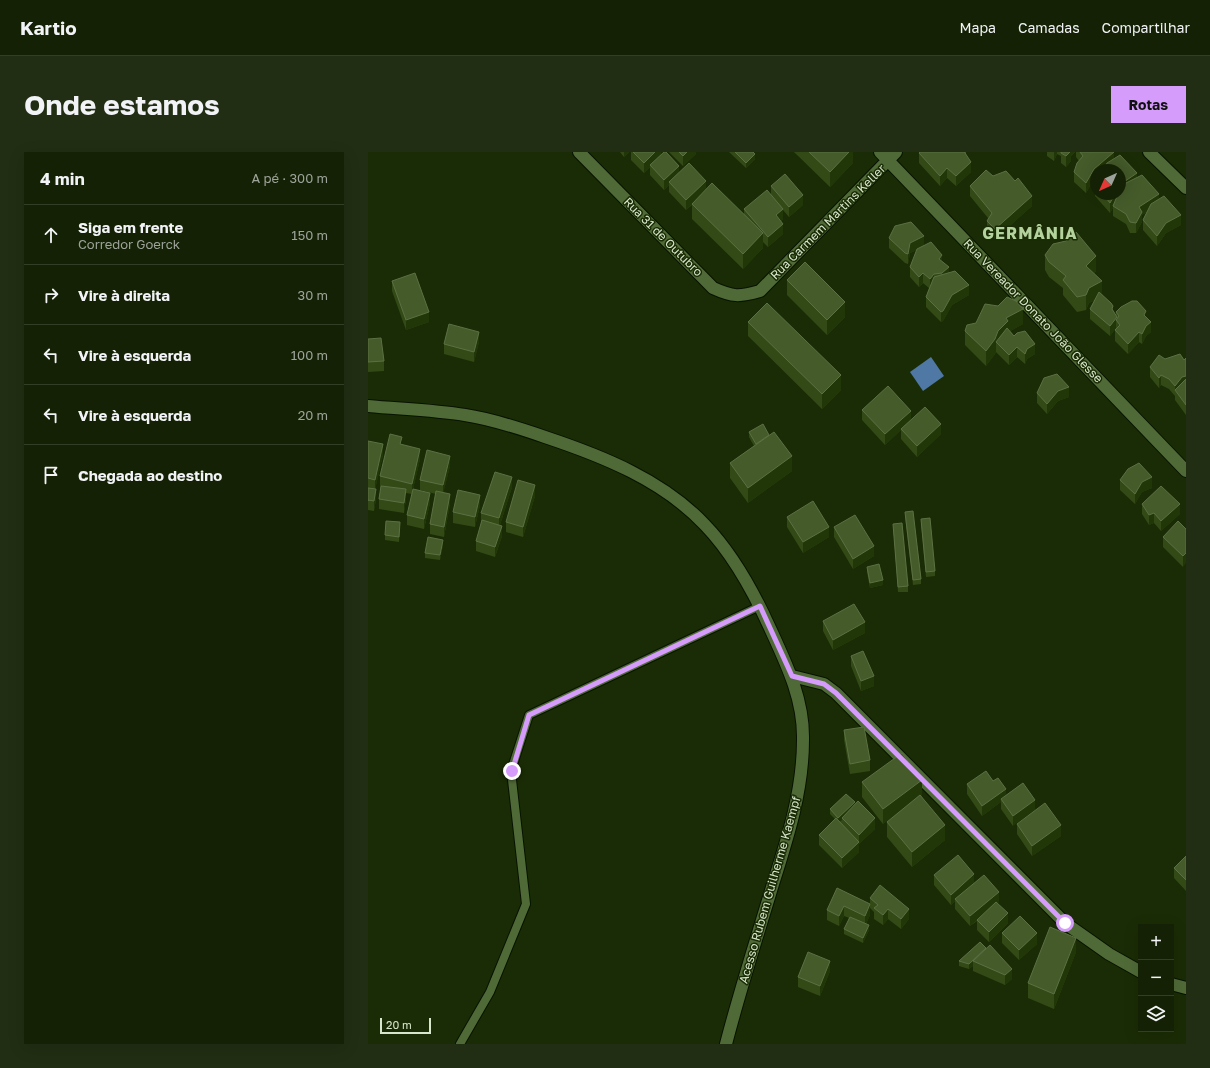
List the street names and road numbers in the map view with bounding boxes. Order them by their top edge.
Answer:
street label: Rua Carmem Martins Keller [767,161,889,282]
street label: Rua 31 de Outubro [621,194,706,279]
street label: Rua Vereador Donato João Glesse [961,236,1106,386]
street label: Acesso Rubem Guilherme Kaempf [736,794,804,985]

